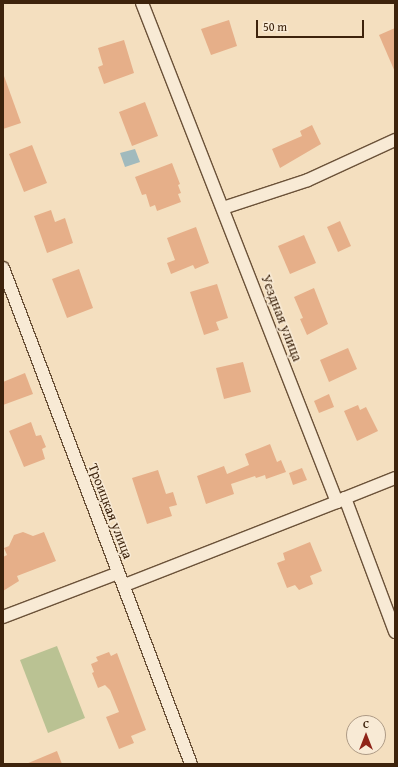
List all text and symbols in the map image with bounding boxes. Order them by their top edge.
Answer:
scale bar [258,12,366,38]
text: 50 m [263,18,287,35]
street label: Уездная улица [258,272,306,364]
street label: Троицкая улица [85,461,137,561]
north arrow [346,715,386,755]
text: С [363,716,369,732]

